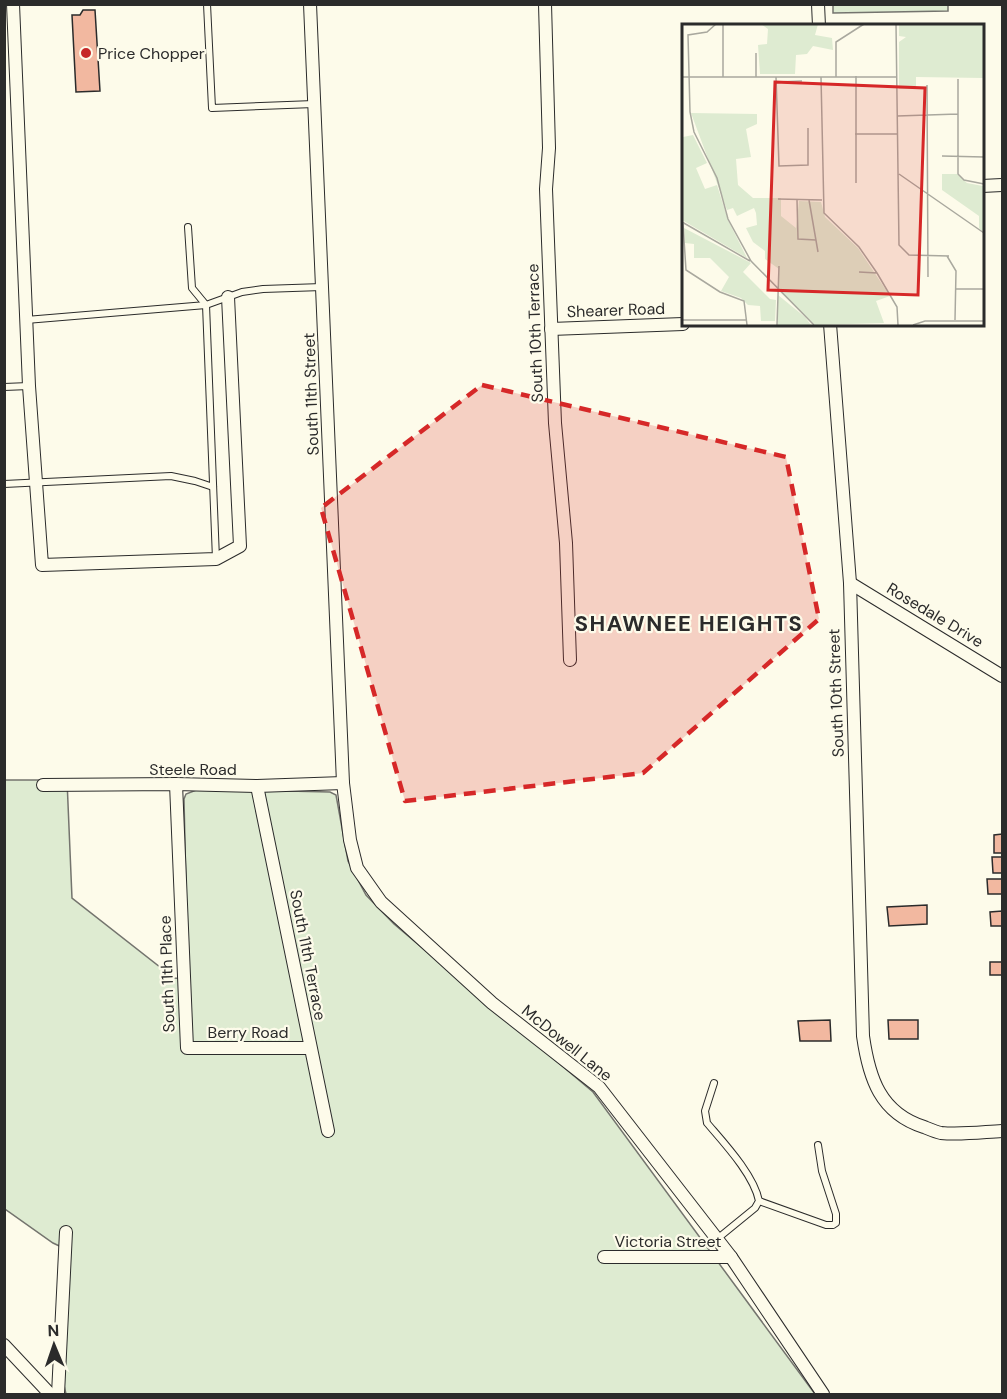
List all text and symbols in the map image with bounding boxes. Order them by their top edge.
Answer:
inset map [682,24,983,326]
place label: Price Chopper [98,43,205,64]
marker: Price Chopper [79,46,93,60]
street label: South 10th Terrace [522,263,548,403]
street label: Shearer Road [566,298,666,322]
street label: South 11th Street [298,332,324,456]
street label: Rosedale Drive [883,578,987,652]
district label: SHAWNEE HEIGHTS [575,609,803,638]
street label: South 10th Street [823,628,849,758]
street label: Steele Road [149,759,237,780]
street label: South 11th Terrace [285,888,331,1022]
street label: South 11th Place [154,915,180,1033]
street label: McDowell Lane [517,1000,617,1086]
street label: Berry Road [208,1022,288,1043]
street label: Victoria Street [614,1231,722,1252]
north arrow [24,1315,84,1375]
text: N [47,1320,60,1341]

